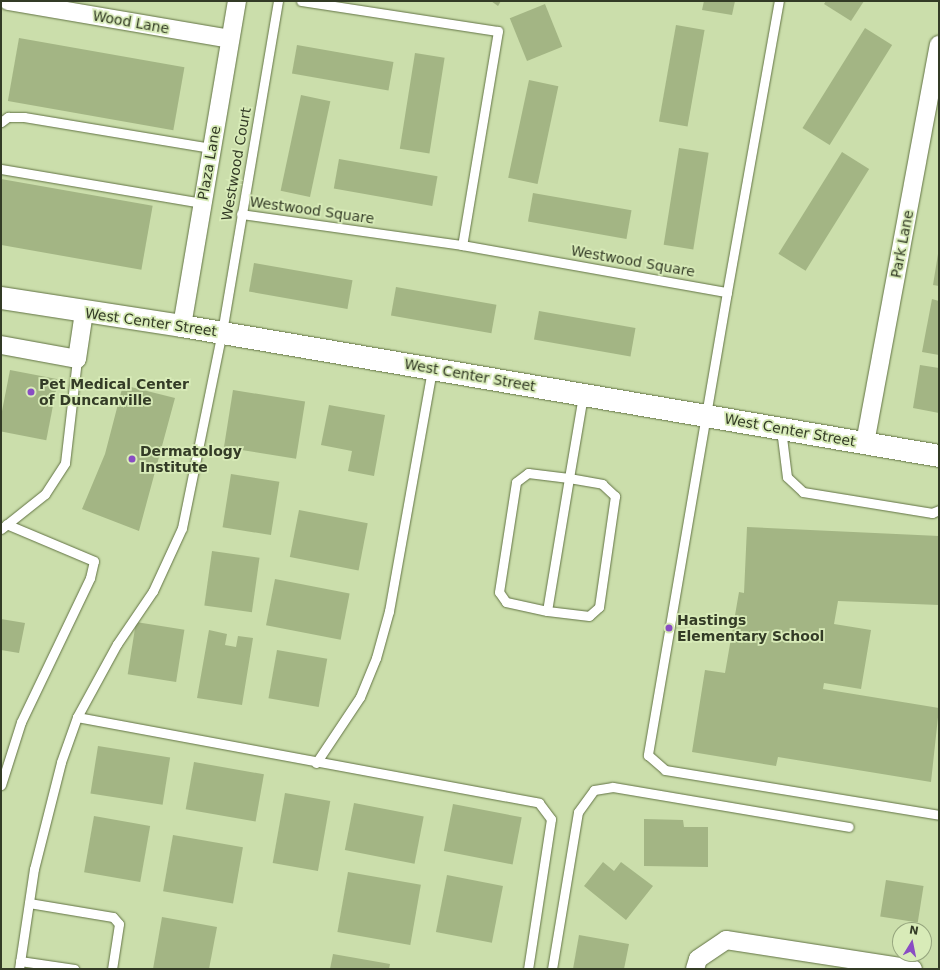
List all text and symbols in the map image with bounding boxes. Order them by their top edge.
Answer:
street label: Wood Lane [91,7,171,37]
street label: Westwood Court [218,106,254,222]
street label: Plaza Lane [194,125,224,201]
street label: Westwood Square [249,193,375,227]
street label: Park Lane [887,209,917,279]
street label: Westwood Square [570,242,696,280]
street label: West Center Street [84,304,218,340]
street label: West Center Street [403,355,537,395]
place label: Pet Medical Center of Duncanville [39,376,189,408]
marker: Pet Medical Center of Duncanville [26,387,36,397]
street label: West Center Street [723,410,857,450]
place label: Dermatology Institute [140,443,242,476]
marker: Dermatology Institute [127,454,137,464]
place label: Hastings Elementary School [677,612,824,644]
marker: Hastings Elementary School [664,623,674,633]
north arrow [892,922,932,962]
text: N [908,923,920,938]

